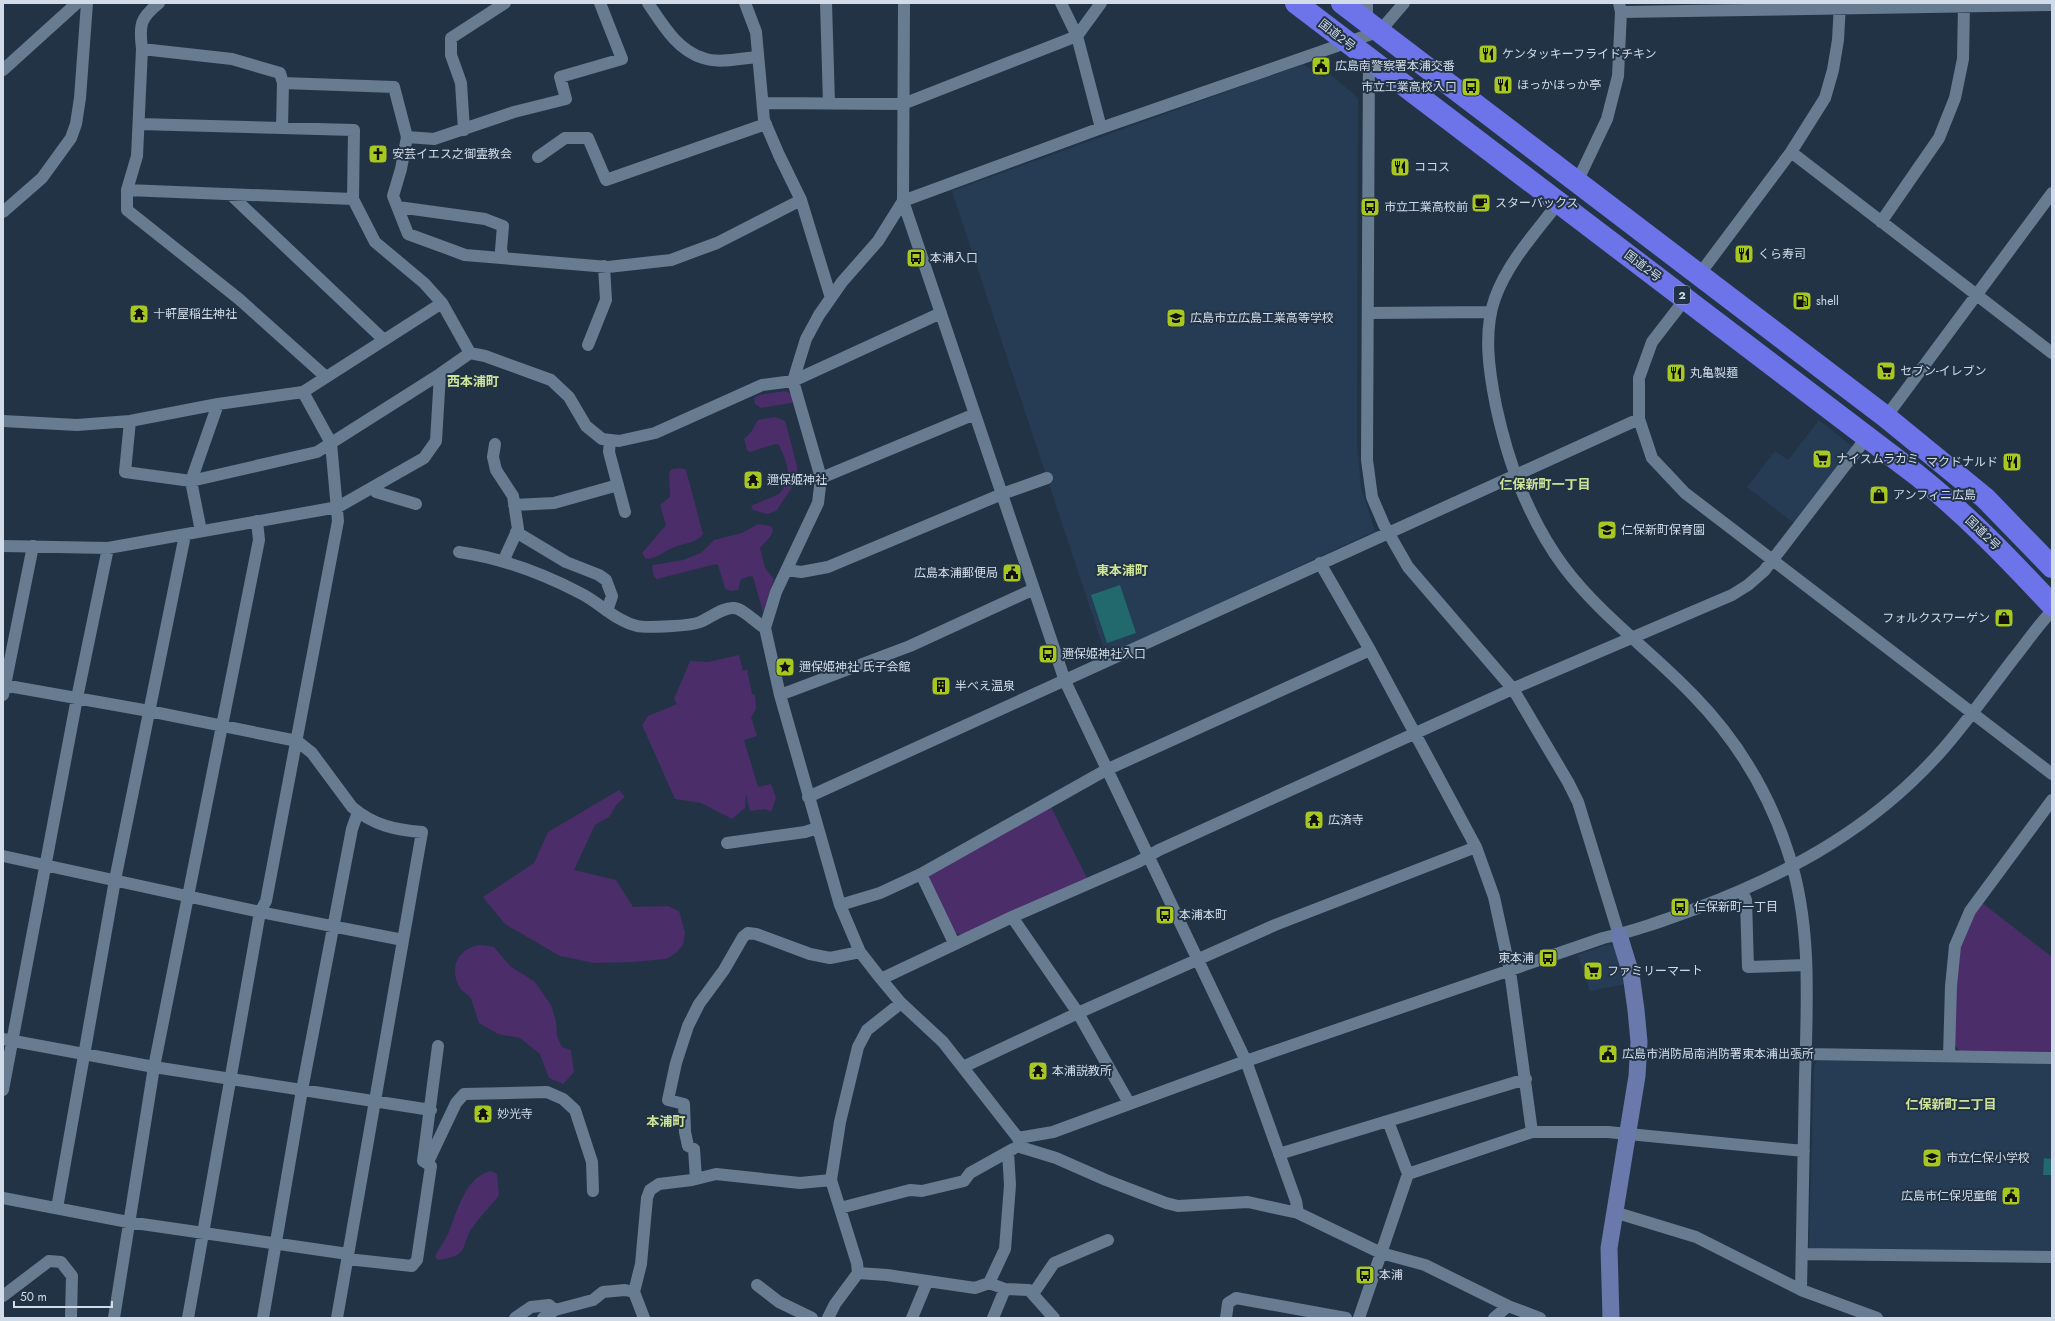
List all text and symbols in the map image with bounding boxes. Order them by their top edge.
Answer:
street label: 国道2号 [1315,15,1359,55]
restaurant icon: ケンタッキーフライドチキン [1477,43,1499,65]
place label: ケンタッキーフライドチキン [1502,45,1657,63]
public building icon: 広島南警察署本浦交番 [1310,55,1332,77]
place label: 広島南警察署本浦交番 [1335,57,1455,75]
restaurant icon: ほっかほっか亭 [1492,74,1514,96]
bus stop icon: 市立工業高校入口 [1460,76,1482,98]
place label: ほっかほっか亭 [1517,76,1601,94]
place label: 市立工業高校入口 [1361,78,1457,96]
church icon: 安芸イエス之御霊教会 [367,143,389,165]
place label: 安芸イエス之御霊教会 [392,145,512,163]
restaurant icon: ココス [1389,156,1411,178]
place label: ココス [1414,158,1450,176]
cafe icon: スターバックス [1470,192,1492,214]
place label: スターバックス [1495,194,1579,212]
bus stop icon: 市立工業高校前 [1359,196,1381,218]
place label: 市立工業高校前 [1384,198,1468,216]
restaurant icon: くら寿司 [1733,243,1755,265]
place label: くら寿司 [1758,245,1806,263]
street label: 国道2号 [1620,246,1666,286]
bus stop icon: 本浦入口 [905,247,927,269]
place label: 本浦入口 [930,249,978,267]
road number: 2 [1674,286,1690,304]
fuel station icon: shell [1791,290,1813,312]
place label: shell [1816,292,1839,310]
temple icon: 十軒屋稲生神社 [128,303,150,325]
place label: 十軒屋稲生神社 [153,305,237,323]
school or university icon: 広島市立広島工業高等学校 [1165,307,1187,329]
place label: 広島市立広島工業高等学校 [1190,309,1334,327]
supermarket icon: セブン-イレブン [1875,360,1897,382]
restaurant icon: 丸亀製麺 [1665,362,1687,384]
place label: セブン-イレブン [1900,362,1987,380]
place label: 丸亀製麺 [1690,364,1738,382]
district label: 西本浦町 [447,372,499,391]
supermarket icon: ナイスムラカミ [1811,448,1833,470]
place label: ナイスムラカミ [1836,450,1919,468]
restaurant icon: マクドナルド [2001,451,2023,473]
place label: マクドナルド [1926,453,1998,471]
temple icon: 邇保姫神社 [742,469,764,491]
place label: 邇保姫神社 [767,471,827,489]
district label: 仁保新町一丁目 [1499,475,1591,494]
shop icon: アンフィニ広島 [1868,484,1890,506]
place label: アンフィニ広島 [1893,486,1976,504]
street label: 国道2号 [1961,512,2005,554]
school or university icon: 仁保新町保育園 [1596,519,1618,541]
place label: 仁保新町保育園 [1621,521,1705,539]
district label: 東本浦町 [1096,561,1148,580]
public building icon: 広島本浦郵便局 [1001,562,1023,584]
place label: 広島本浦郵便局 [914,564,998,582]
shop icon: フォルクスワーゲン [1993,607,2015,629]
place label: フォルクスワーゲン [1882,609,1990,627]
bus stop icon: 邇保姫神社入口 [1037,643,1059,665]
place label: 邇保姫神社入口 [1062,645,1146,663]
place icon: 邇保姫神社 氏子会館 [774,656,796,678]
place label: 邇保姫神社 氏子会館 [799,658,911,676]
building icon: 半べえ温泉 [930,675,952,697]
place label: 半べえ温泉 [955,677,1015,695]
temple icon: 広済寺 [1303,809,1325,831]
place label: 広済寺 [1328,811,1364,829]
bus stop icon: 仁保新町一丁目 [1669,896,1691,918]
place label: 仁保新町一丁目 [1694,898,1778,916]
bus stop icon: 本浦本町 [1154,904,1176,926]
place label: 本浦本町 [1179,906,1227,924]
bus stop icon: 東本浦 [1537,947,1559,969]
place label: 東本浦 [1498,949,1534,967]
supermarket icon: ファミリーマート [1582,960,1604,982]
place label: ファミリーマート [1607,962,1703,980]
public building icon: 広島市消防局南消防署東本浦出張所 [1597,1043,1619,1065]
place label: 広島市消防局南消防署東本浦出張所 [1622,1045,1814,1063]
temple icon: 本浦説教所 [1027,1060,1049,1082]
place label: 本浦説教所 [1052,1062,1112,1080]
district label: 仁保新町二丁目 [1905,1095,1997,1114]
temple icon: 妙光寺 [472,1103,494,1125]
place label: 妙光寺 [497,1105,533,1123]
district label: 本浦町 [646,1112,686,1131]
school or university icon: 市立仁保小学校 [1921,1147,1943,1169]
place label: 市立仁保小学校 [1946,1149,2030,1167]
public building icon: 広島市仁保児童館 [2000,1185,2022,1207]
place label: 広島市仁保児童館 [1901,1187,1997,1205]
bus stop icon: 本浦 [1354,1264,1376,1286]
place label: 本浦 [1379,1266,1403,1284]
scale bar [14,1283,112,1309]
text: 50 m [20,1288,47,1306]

